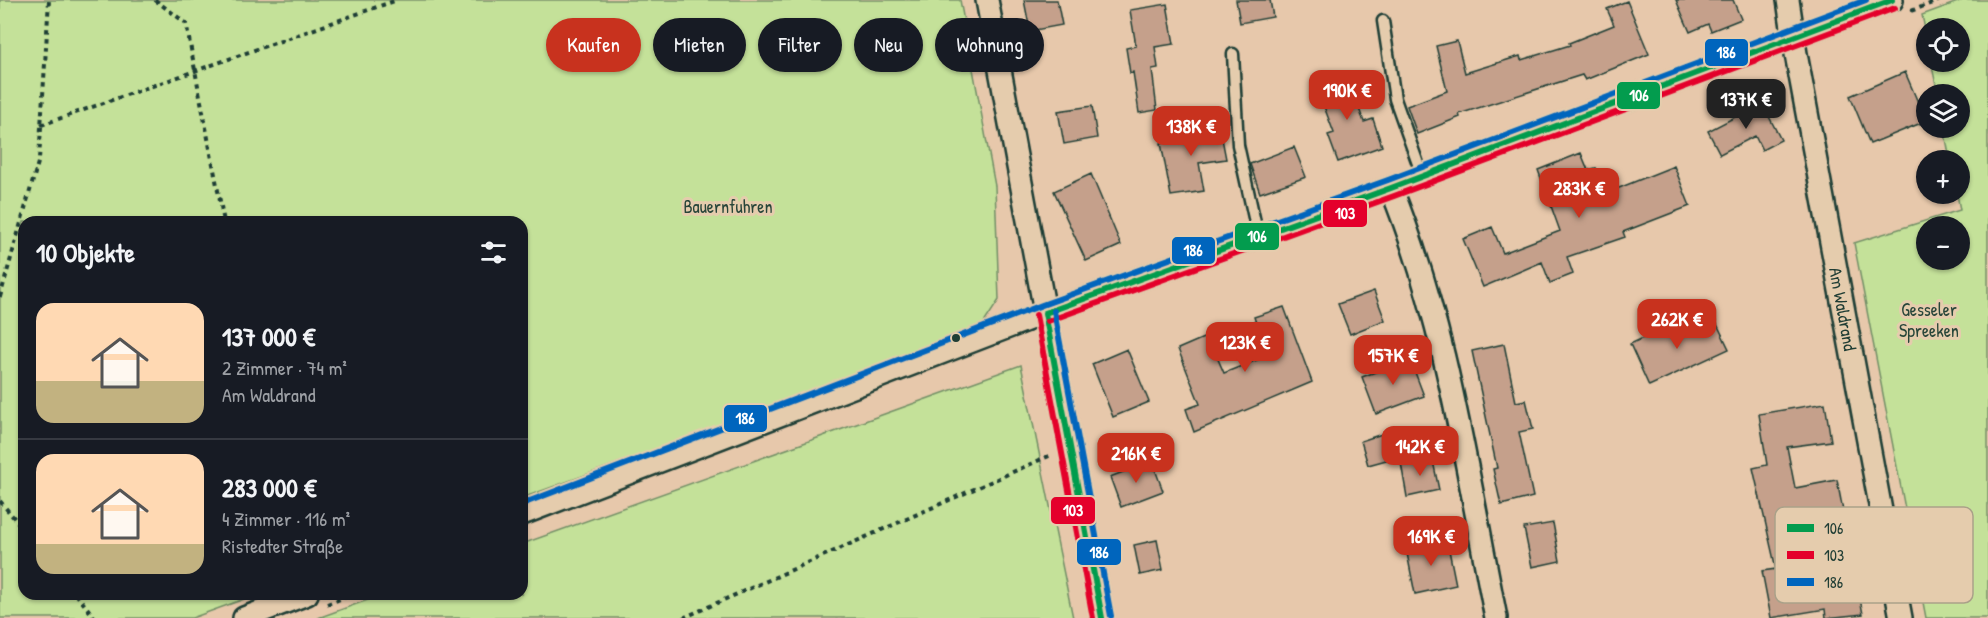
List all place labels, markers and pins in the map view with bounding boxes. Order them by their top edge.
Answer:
pin: 190K € [1298,70,1396,121]
pin: 137K € [1697,79,1795,130]
pin: 138K € [1142,106,1240,157]
pin: 283K € [1530,168,1628,219]
pin: 262K € [1628,299,1726,350]
pin: 123K € [1196,322,1294,373]
unlabelled marker [950,332,962,344]
pin: 157K € [1344,335,1442,386]
pin: 142K € [1371,426,1469,477]
pin: 216K € [1087,433,1185,484]
pin: 169K € [1382,516,1480,567]

